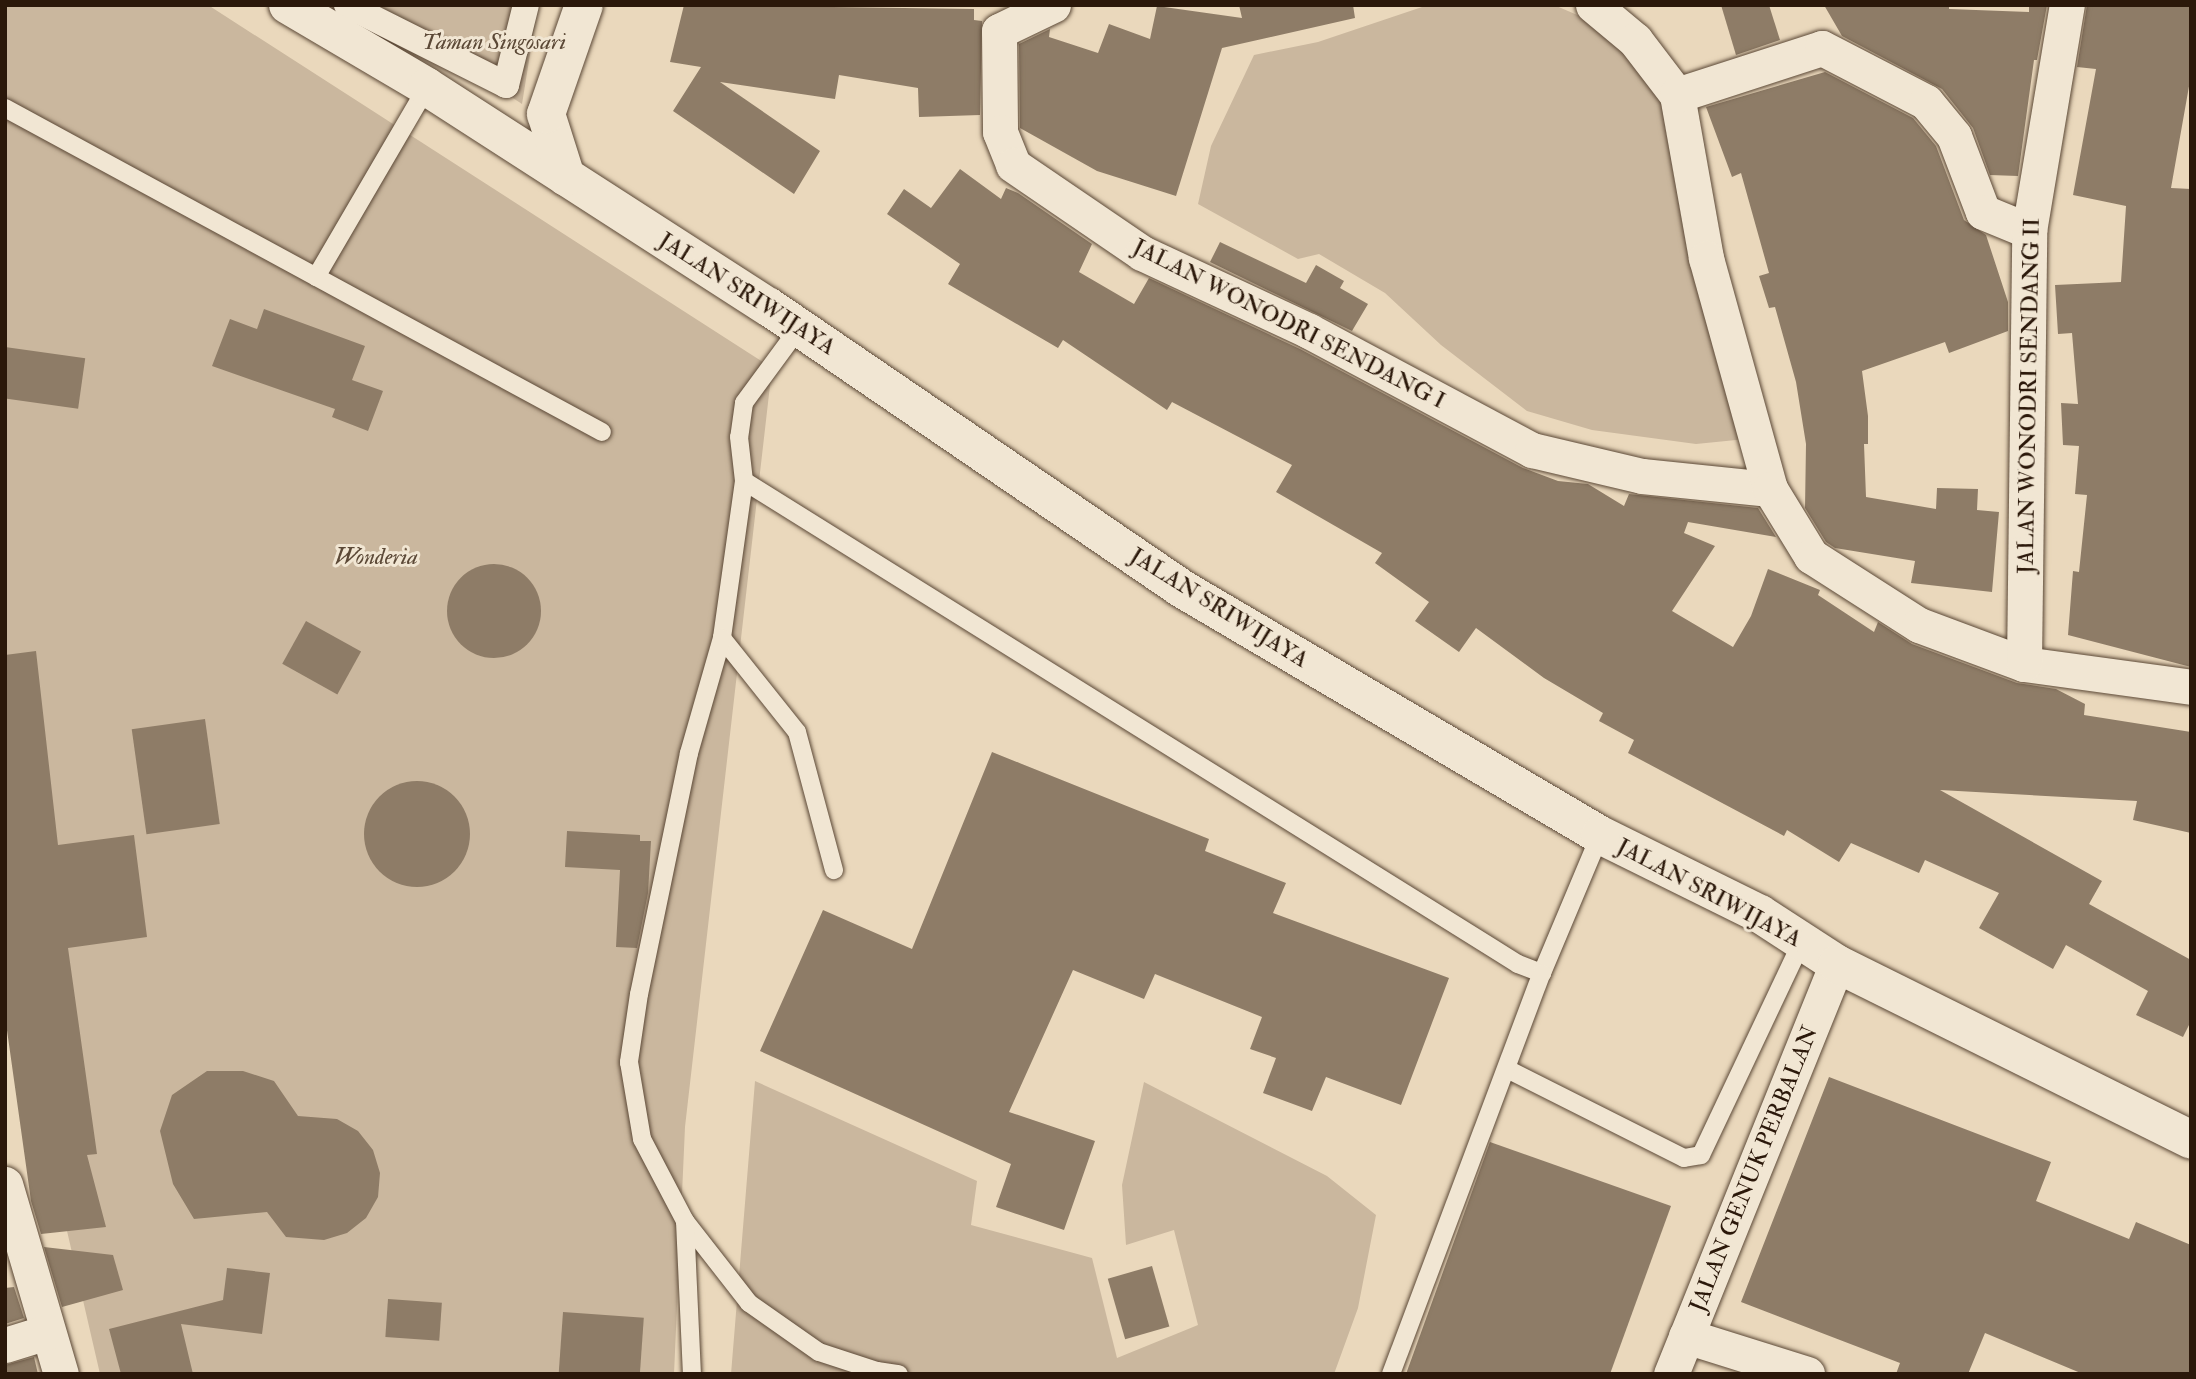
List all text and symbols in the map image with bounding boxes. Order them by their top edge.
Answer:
park label: Taman Singosari [422,28,566,56]
street label: JALAN WONODRI SENDANG II [2012,218,2046,574]
street label: JALAN SRIWIJAYA [653,227,841,361]
street label: JALAN WONODRI SENDANG I [1128,233,1450,415]
street label: JALAN SRIWIJAYA [1125,542,1313,674]
park label: Wonderia [334,543,418,571]
street label: JALAN SRIWIJAYA [1612,833,1806,953]
street label: JALAN GENUK PERBALAN [1684,1022,1824,1316]

